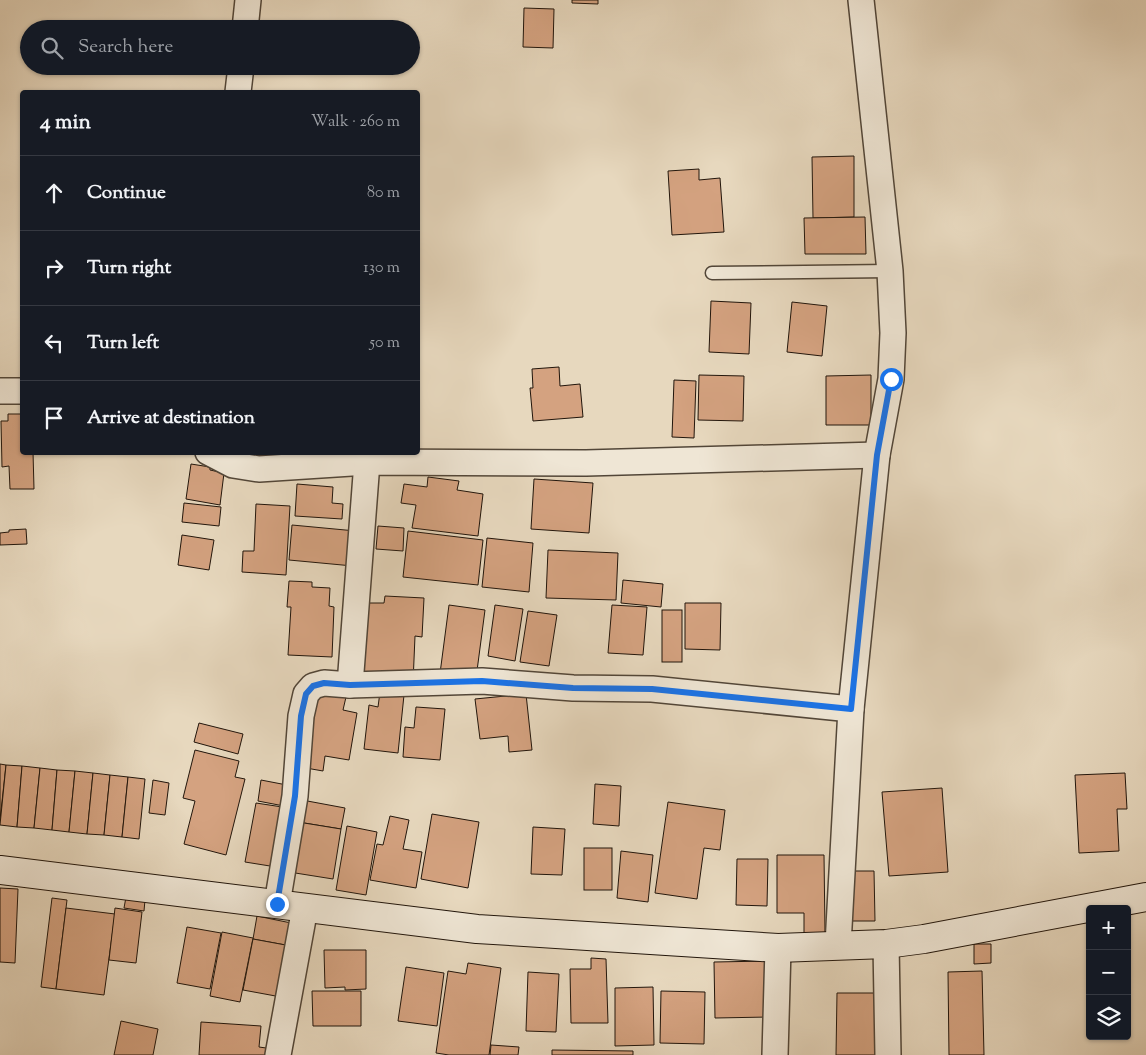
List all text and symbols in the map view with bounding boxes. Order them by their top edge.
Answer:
search box [20,20,420,75]
icon: search [38,34,66,62]
text: Search here [78,34,173,61]
text: 4 min [40,108,91,138]
text: Walk · 260 m [311,111,400,134]
icon: ahead [40,179,68,207]
text: Continue [87,180,166,207]
text: 80 m [367,182,400,205]
icon: right [40,254,68,282]
text: Turn right [87,255,171,282]
text: 130 m [363,257,400,280]
icon: left [40,329,68,357]
text: Turn left [87,330,159,357]
text: 50 m [369,332,400,355]
route start [880,368,903,391]
icon: arrive [40,404,68,432]
text: Arrive at destination [87,405,255,432]
route end [266,893,289,916]
map controls [1086,905,1131,1040]
button: + [1086,905,1131,950]
button: − [1086,950,1131,995]
button: layers [1086,995,1131,1040]

